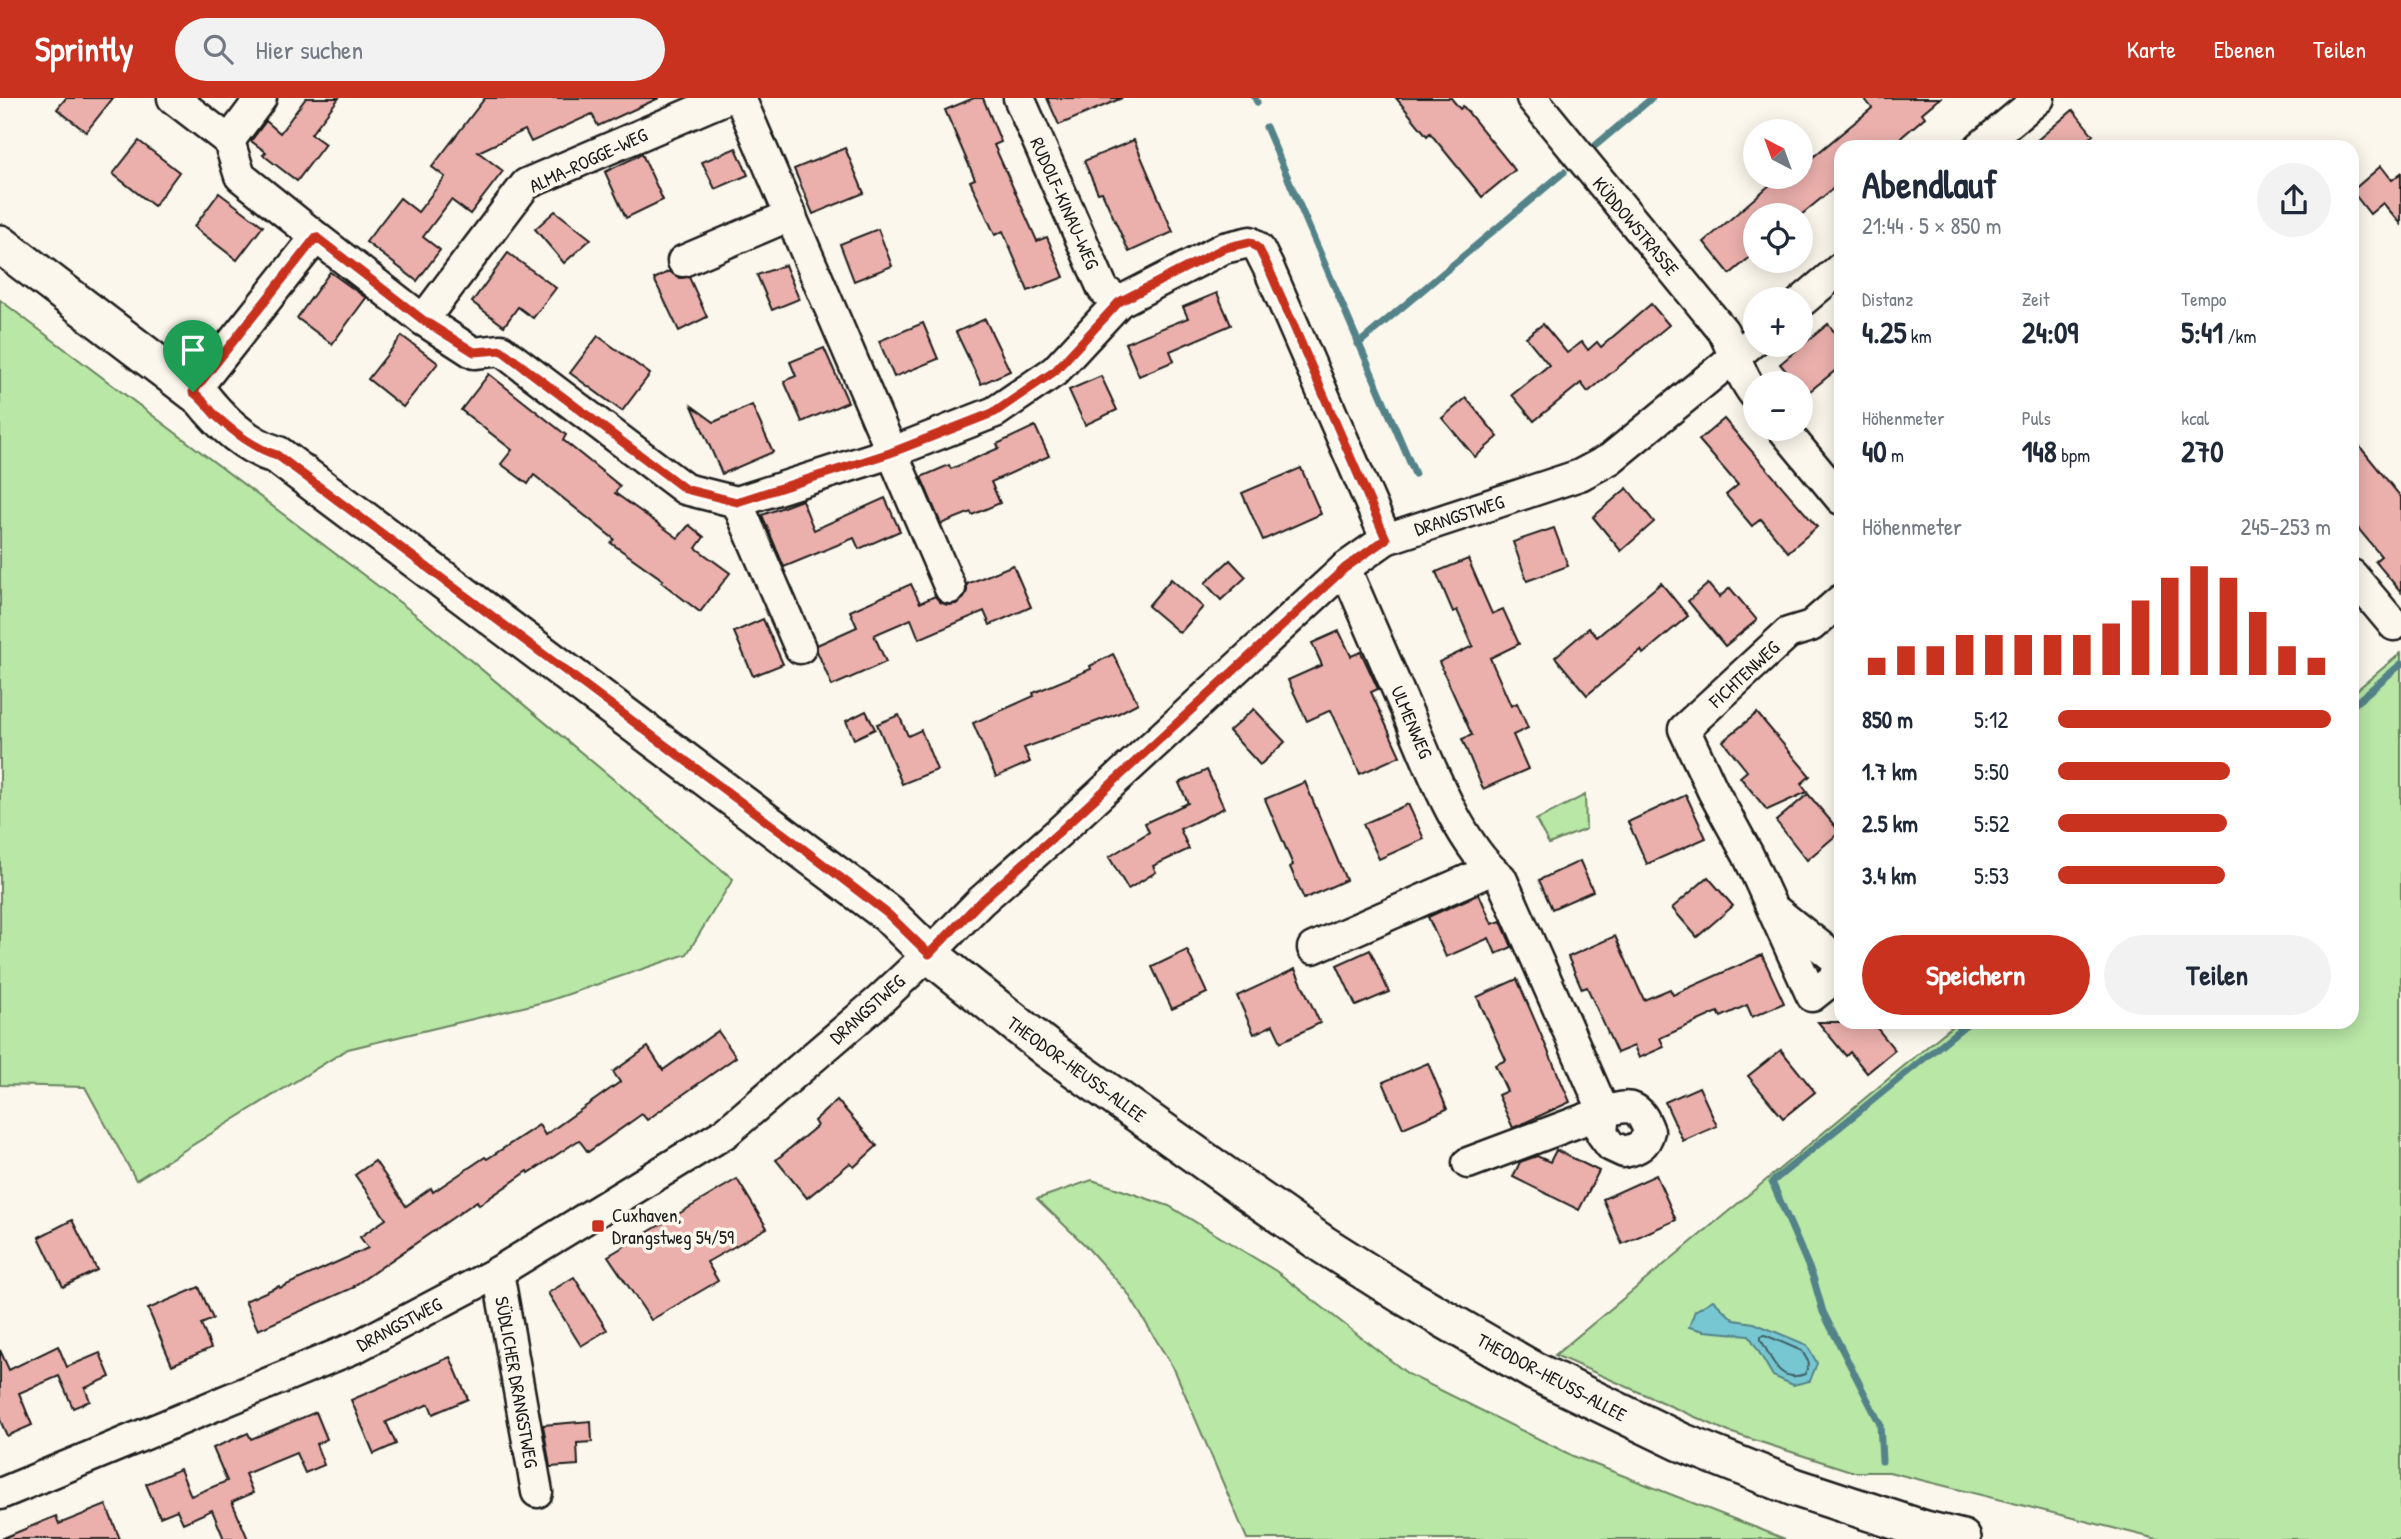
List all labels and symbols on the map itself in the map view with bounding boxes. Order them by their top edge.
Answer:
north arrow [1743,119,1813,189]
street label: ALMA-ROGGE-WEG [525,121,651,199]
street label: RUDOLF-KINAU-WEG [1024,133,1106,273]
street label: KÜDDOWSTRASSE [1587,171,1686,282]
pin [163,320,223,392]
street label: DRANGSTWEG [1411,488,1507,542]
street label: FICHTENWEG [1702,635,1785,714]
street label: ULMENWEG [1385,682,1439,762]
street label: DRANGSTWEG [824,968,910,1050]
street label: THEODOR-HEUSS-ALLEE [1002,1010,1152,1129]
place label: Cuxhaven, Drangstweg 54/59 [612,1202,734,1250]
marker: Cuxhaven, Drangstweg 54/59 [590,1218,606,1234]
street label: DRANGSTWEG [352,1291,446,1357]
street label: SÜDLICHER DRANGSTWEG [489,1294,545,1470]
street label: THEODOR-HEUSS-ALLEE [1473,1327,1632,1428]

